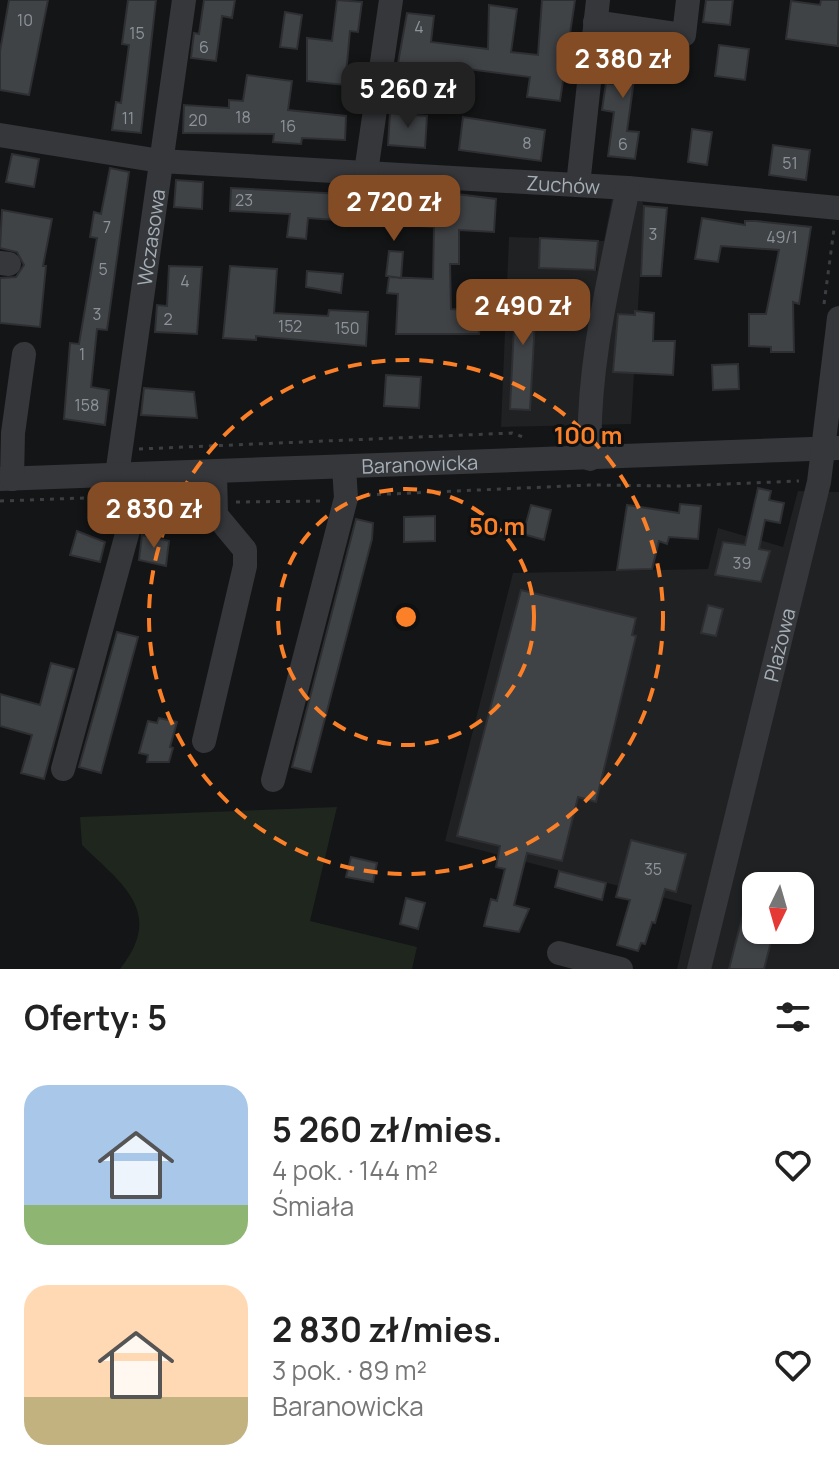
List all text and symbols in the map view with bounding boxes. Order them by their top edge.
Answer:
house number: 10 [17,9,33,31]
house number: 4 [414,16,424,38]
house number: 15 [129,22,145,44]
pin: 2 380 zł [540,32,706,100]
house number: 6 [199,36,209,58]
text: 2 380 zł [574,40,672,76]
pin: 5 260 zł [325,62,491,130]
text: 5 260 zł [359,70,457,106]
house number: 18 [235,106,251,128]
house number: 11 [122,107,134,129]
house number: 20 [189,109,207,131]
house number: 16 [280,115,296,137]
house number: 8 [522,132,532,154]
house number: 6 [618,133,628,155]
house number: 51 [782,152,798,174]
street label: Zuchów [526,169,601,200]
pin: 2 720 zł [311,175,477,243]
text: 2 720 zł [346,183,442,219]
street label: Wczasowa [130,187,171,288]
house number: 23 [235,189,253,211]
house number: 7 [103,216,111,238]
house number: 3 [649,223,657,245]
house number: 49/1 [766,226,798,248]
house number: 5 [98,258,108,280]
house number: 4 [180,270,190,292]
pin: 2 490 zł [440,279,606,347]
text: 2 490 zł [474,287,572,323]
house number: 3 [93,303,101,325]
house number: 2 [163,308,173,330]
house number: 152 [278,315,302,337]
house number: 150 [334,317,360,339]
house number: 1 [79,343,85,365]
house number: 158 [75,394,99,416]
text: 100 m [554,418,622,451]
street label: Baranowicka [361,448,479,479]
pin: 2 830 zł [71,482,237,550]
text: 2 830 zł [105,490,203,526]
text: 50 m [469,509,525,542]
house number: 39 [733,552,751,574]
centre of rings [392,603,420,631]
street label: Plażowa [757,605,801,684]
house number: 35 [644,858,662,880]
north arrow [742,872,814,944]
map controls [742,872,814,944]
text: Oferty: 5 [24,994,167,1040]
icon: filters [771,995,815,1039]
text: 5 260 zł/mies. [272,1106,503,1152]
icon: home [88,1117,184,1213]
icon: heart [771,1143,815,1187]
text: 4 pok. · 144 m² [272,1152,438,1188]
text: Śmiała [272,1188,354,1224]
text: 2 830 zł/mies. [272,1306,502,1352]
icon: home [88,1317,184,1413]
icon: heart [771,1343,815,1387]
text: 3 pok. · 89 m² [272,1352,427,1388]
text: Baranowicka [272,1388,424,1424]

